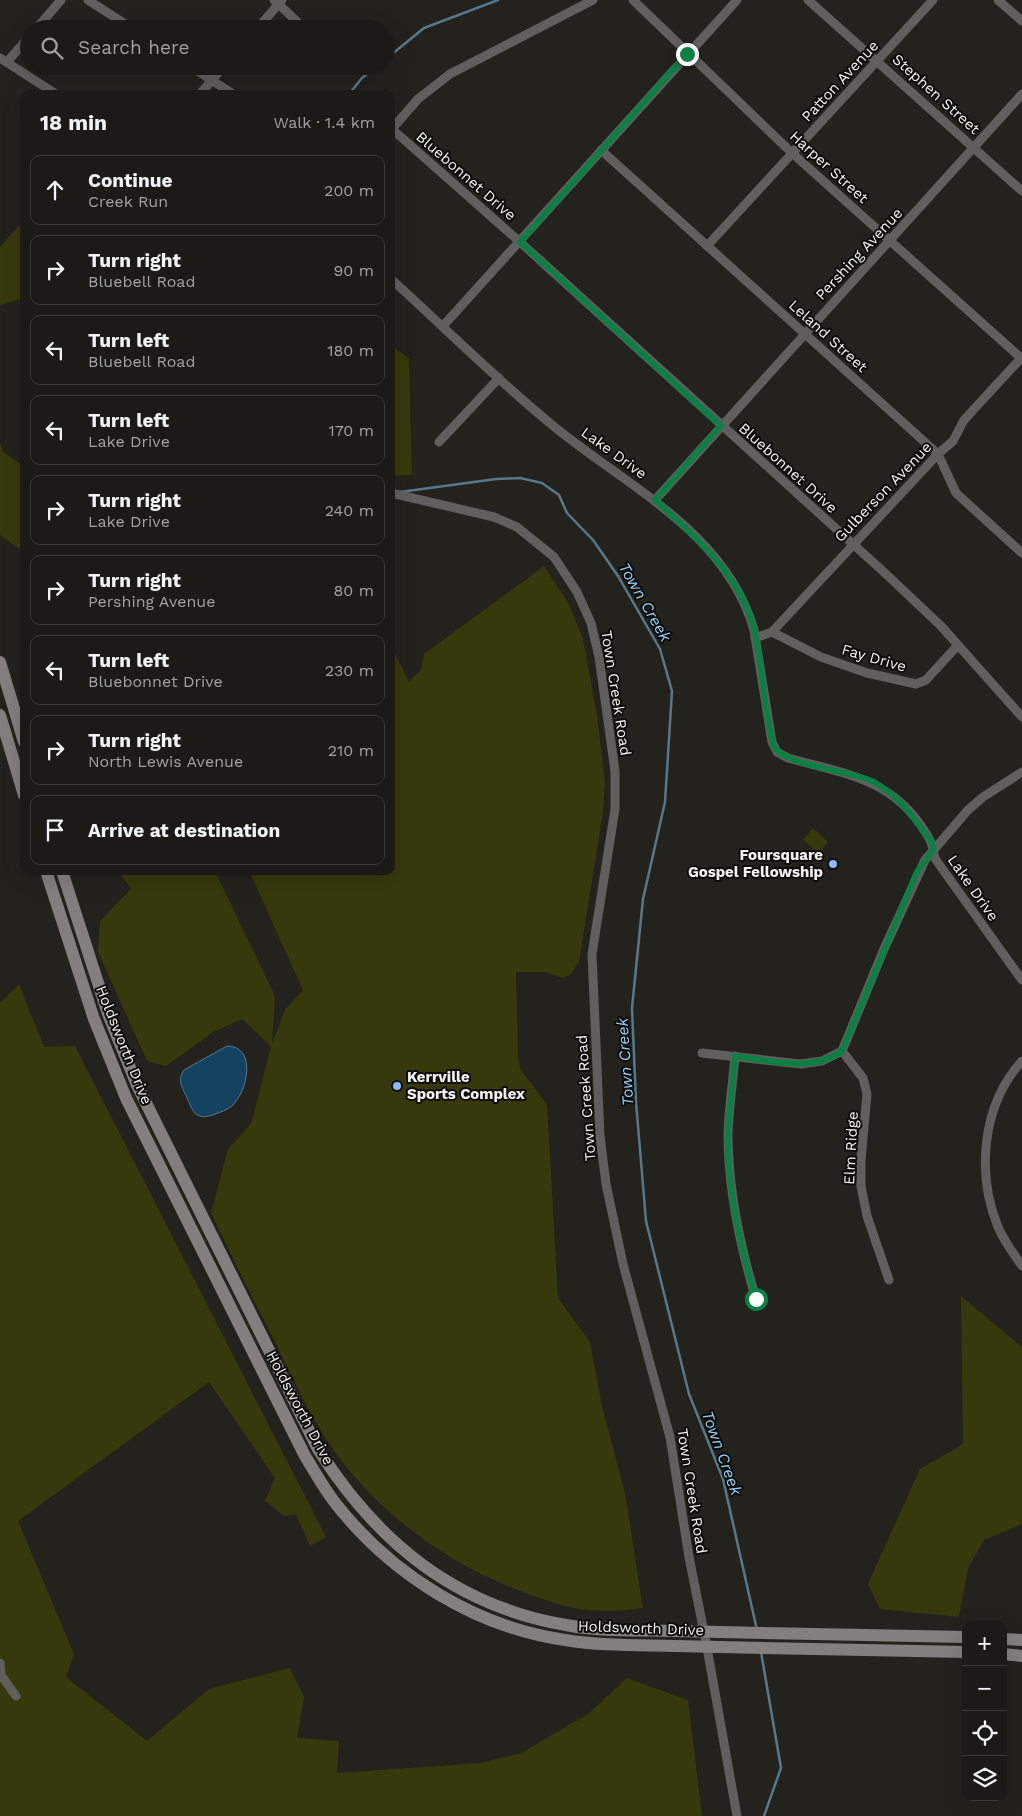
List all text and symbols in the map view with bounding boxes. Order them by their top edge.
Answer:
search box [20,20,395,75]
icon: search [38,34,66,62]
text: Search here [78,36,189,59]
street label: Patton Avenue [798,37,882,125]
route end [676,43,699,66]
street label: Stephen Street [889,50,984,138]
text: 18 min [40,110,107,135]
text: Walk · 1.4 km [273,113,375,132]
street label: Harper Street [786,127,873,207]
street label: Bluebonnet Drive [412,128,520,224]
text: Continue [88,169,172,192]
icon: ahead [41,176,69,204]
text: 200 m [324,181,374,200]
text: Creek Run [88,192,168,211]
street label: Pershing Avenue [812,204,906,304]
text: Turn right [88,249,181,272]
icon: right [41,256,69,284]
text: 90 m [333,261,374,280]
text: Bluebell Road [88,272,195,291]
street label: Leland Street [785,296,872,376]
text: Turn left [88,329,169,352]
icon: left [41,336,69,364]
text: 180 m [327,341,374,360]
text: Bluebell Road [88,352,195,371]
text: Turn left [88,409,169,432]
icon: left [41,416,69,444]
street label: Bluebonnet Drive [735,419,841,517]
text: 170 m [328,421,374,440]
street label: Lake Drive [578,423,650,483]
text: Lake Drive [88,432,170,451]
street label: Gulberson Avenue [831,438,935,546]
text: Turn right [88,489,181,512]
icon: right [41,496,69,524]
text: 240 m [325,501,374,520]
text: Lake Drive [88,512,170,531]
water label: Town Creek [615,559,676,646]
text: Turn right [88,569,181,592]
icon: right [41,576,69,604]
text: 80 m [333,581,374,600]
text: Pershing Avenue [88,592,215,611]
street label: Town Creek Road [597,629,635,757]
street label: Fay Drive [840,640,908,676]
text: Turn left [88,649,169,672]
icon: left [41,656,69,684]
text: 230 m [325,661,374,680]
text: Bluebonnet Drive [88,672,223,691]
text: Turn right [88,729,181,752]
icon: right [41,736,69,764]
text: 210 m [328,741,374,760]
text: North Lewis Avenue [88,752,243,771]
icon: arrive [41,816,69,844]
text: Arrive at destination [88,819,280,842]
place label: Foursquare Gospel Fellowship [688,846,823,881]
street label: Lake Drive [944,851,1002,925]
marker: Foursquare Gospel Fellowship [827,858,839,870]
street label: Holdsworth Drive [92,983,156,1107]
water label: Town Creek [612,1016,638,1107]
street label: Town Creek Road [573,1034,599,1162]
place label: Kerrville Sports Complex [407,1068,525,1103]
marker: Kerrville Sports Complex [391,1080,403,1092]
street label: Elm Ridge [840,1111,862,1185]
route start [745,1288,768,1311]
street label: Holdsworth Drive [262,1348,338,1468]
water label: Town Creek [698,1408,746,1499]
street label: Town Creek Road [673,1427,711,1555]
street label: Holdsworth Drive [578,1617,704,1639]
map controls [962,1621,1007,1801]
button: + [962,1621,1007,1666]
button: − [962,1666,1007,1711]
button: locate [962,1711,1007,1756]
button: layers [962,1756,1007,1801]

